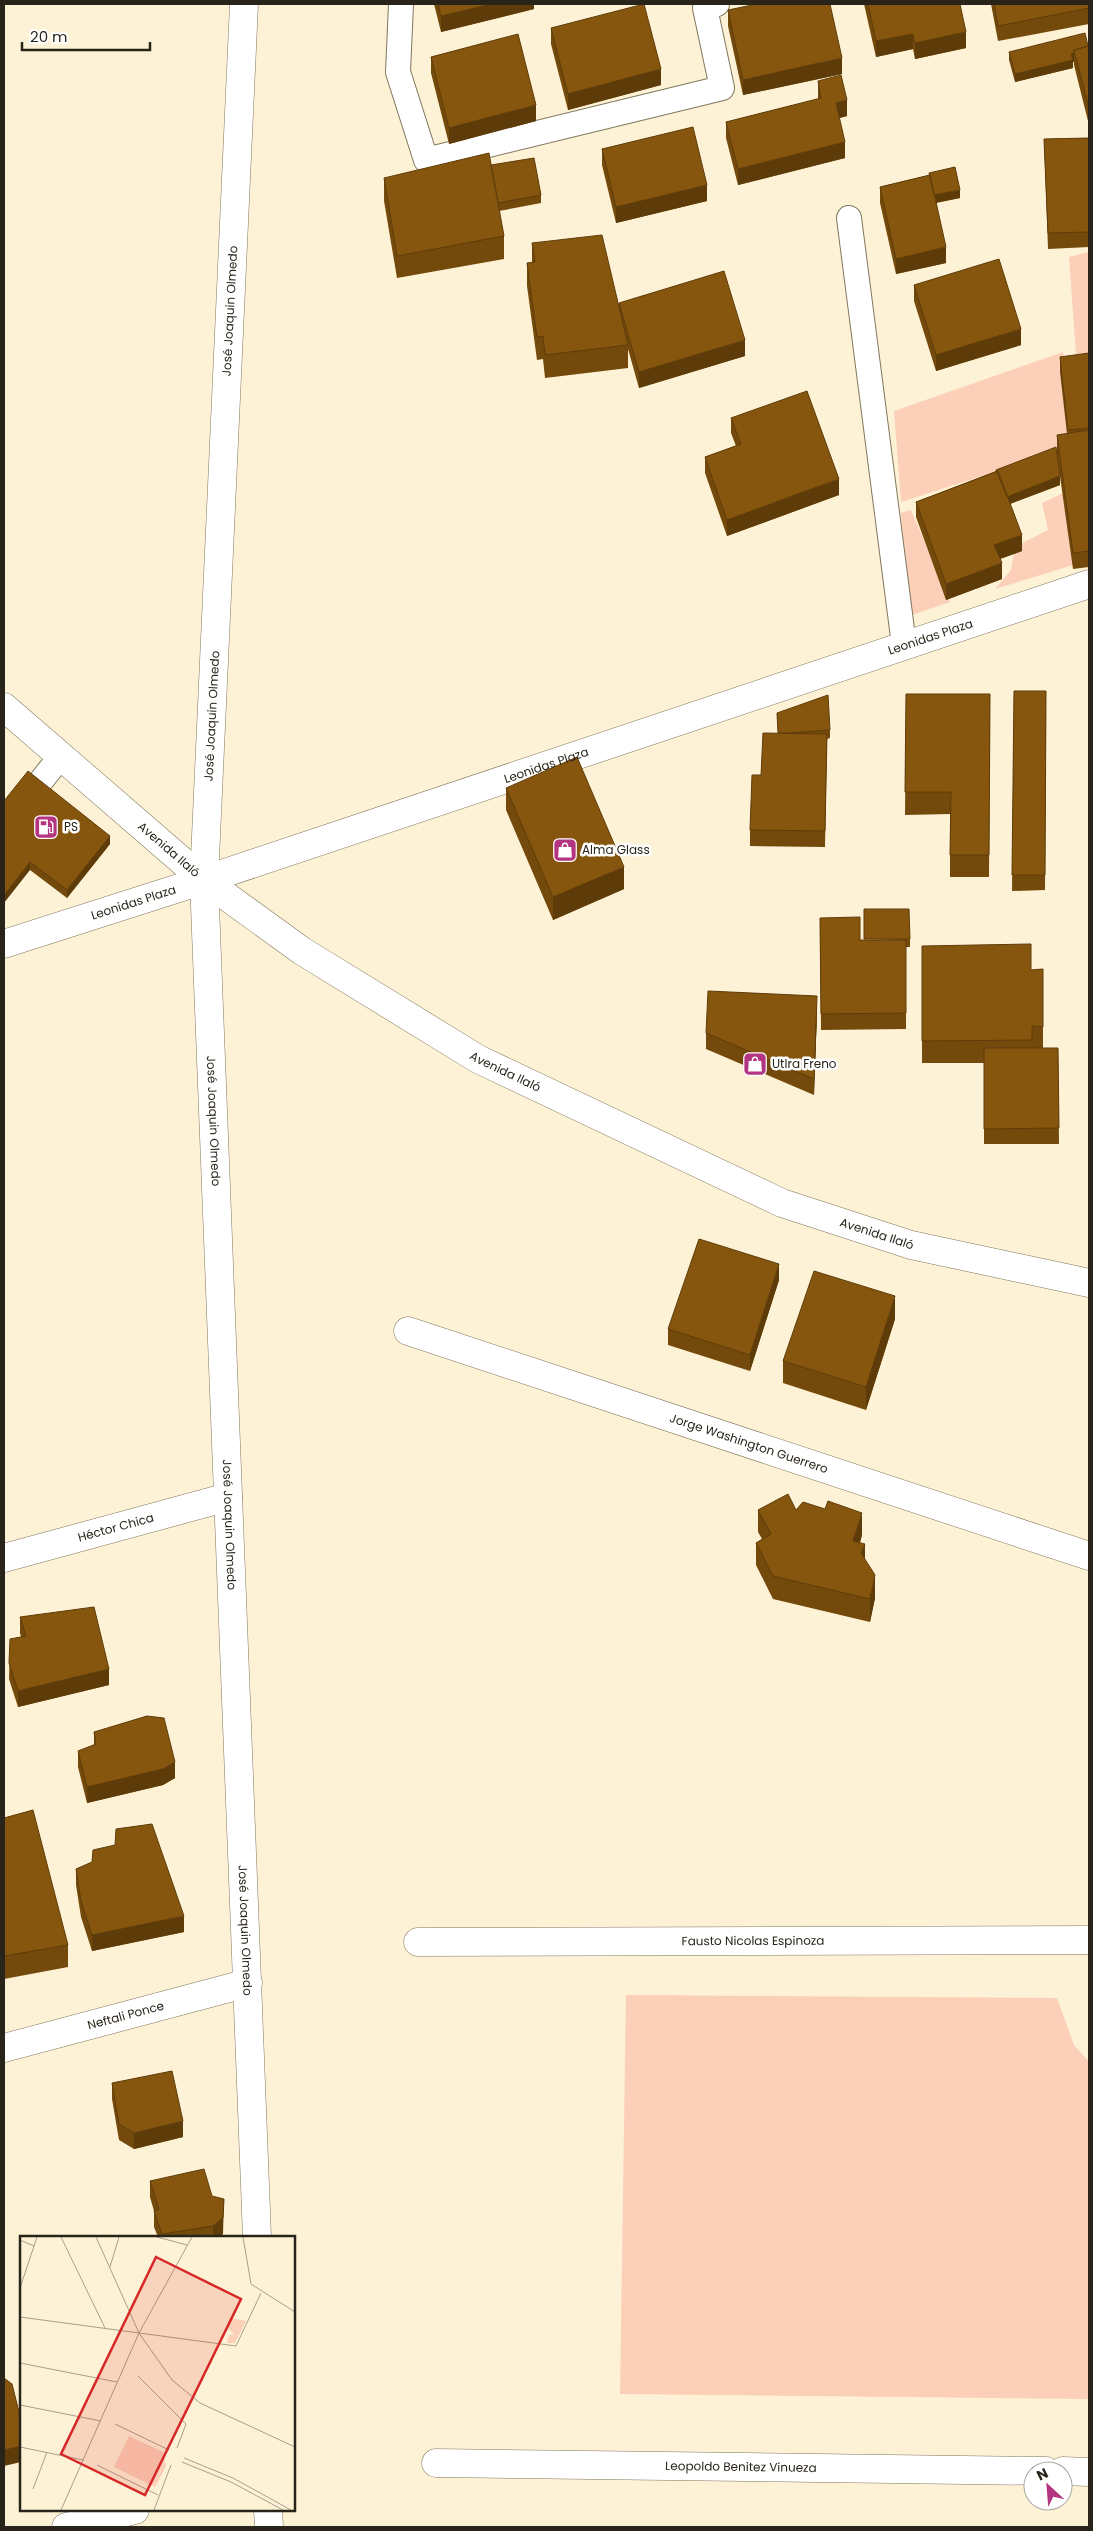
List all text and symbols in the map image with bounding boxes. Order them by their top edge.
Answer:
scale bar [22,20,150,52]
text: 20 m [30,26,68,47]
street label: José Joaquin Olmedo [218,245,241,377]
street label: Leonidas Plaza [886,614,975,659]
street label: José Joaquin Olmedo [200,650,223,782]
street label: Leonidas Plaza [502,743,591,787]
fuel station icon: PS [33,814,59,840]
place label: PS [64,818,78,835]
street label: Avenida Ilaló [135,818,204,881]
shop icon: Alma Glass [552,837,578,863]
place label: Alma Glass [582,841,650,858]
street label: Leonidas Plaza [89,881,178,924]
street label: Avenida Ilaló [467,1047,544,1096]
shop icon: Utlra Freno [742,1051,768,1077]
street label: José Joaquin Olmedo [203,1055,225,1187]
place label: Utlra Freno [772,1055,837,1072]
street label: Avenida Ilaló [838,1213,916,1253]
street label: Jorge Washington Guerrero [668,1409,831,1477]
street label: José Joaquin Olmedo [219,1459,241,1591]
street label: Héctor Chica [76,1509,156,1546]
street label: José Joaquin Olmedo [234,1865,257,1996]
street label: Fausto Nicolas Espinoza [682,1932,824,1949]
street label: Neftali Ponce [85,1997,166,2033]
inset map [20,2236,295,2511]
street label: Leopoldo Benitez Vinueza [665,2457,817,2476]
north arrow [1023,2461,1073,2511]
text: N [1033,2463,1051,2486]

